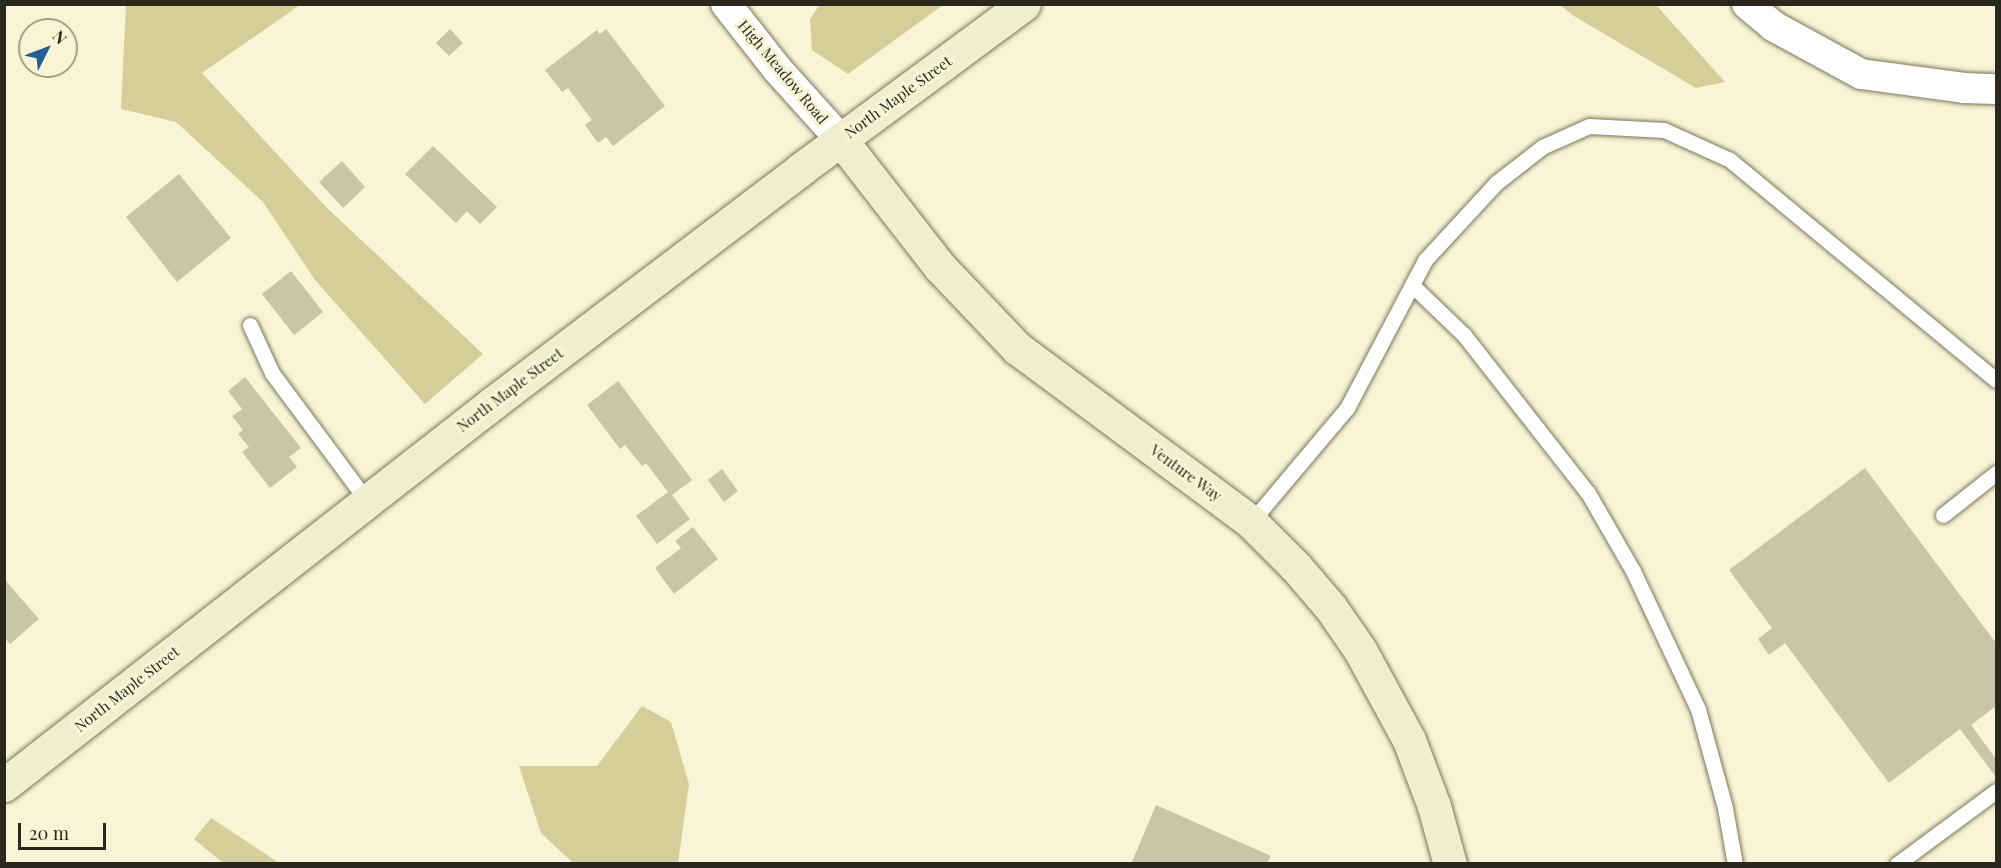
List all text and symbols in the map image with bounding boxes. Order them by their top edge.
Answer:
street label: High Meadow Road [734,16,832,128]
north arrow [18,18,78,78]
text: N [49,26,72,48]
street label: North Maple Street [841,52,955,142]
street label: North Maple Street [453,344,567,436]
street label: Venture Way [1146,441,1226,505]
street label: North Maple Street [71,643,183,735]
scale bar [21,811,110,849]
text: 20 m [29,821,69,845]

